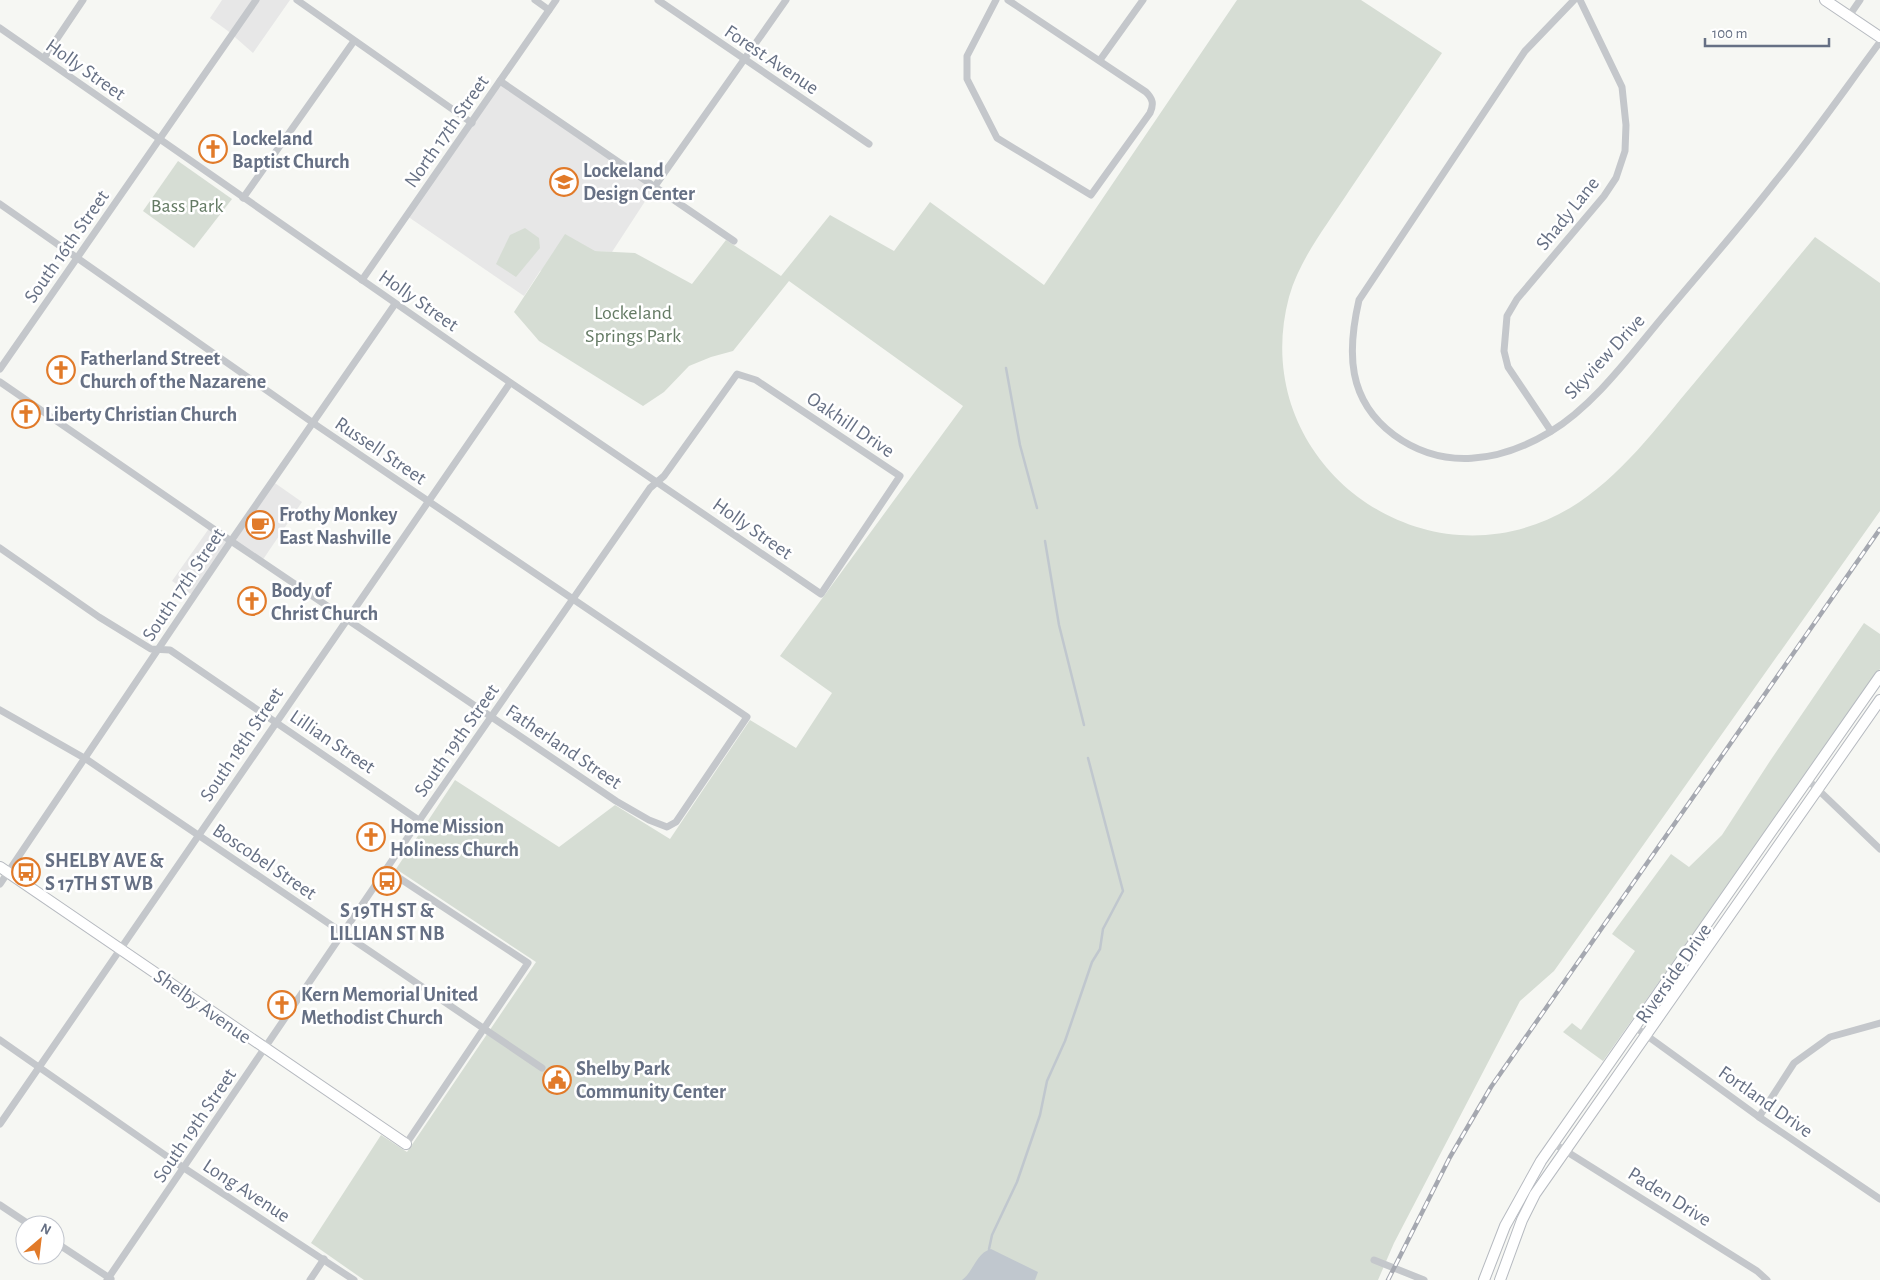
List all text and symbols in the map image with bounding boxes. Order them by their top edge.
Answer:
scale bar [1705,15,1829,47]
street label: Forest Avenue [721,21,822,98]
text: 100 m [1712,26,1747,41]
street label: Holly Street [42,35,129,105]
street label: North 17th Street [401,71,493,191]
place label: Lockeland Baptist Church [232,129,350,172]
church icon: Lockeland Baptist Church [198,134,228,164]
place label: Lockeland Design Center [583,161,695,204]
school or university icon: Lockeland Design Center [549,167,579,197]
street label: Shady Lane [1532,173,1603,254]
street label: South 16th Street [21,186,113,307]
park label: Bass Park [151,196,223,216]
street label: Holly Street [375,266,462,336]
park label: Lockeland Springs Park [585,303,681,346]
street label: Skyview Drive [1561,310,1649,403]
place label: Fatherland Street Church of the Nazarene [80,349,266,392]
church icon: Fatherland Street Church of the Nazarene [46,355,76,385]
street label: Oakhill Drive [803,388,898,461]
church icon: Liberty Christian Church [11,399,41,429]
place label: Liberty Christian Church [45,405,237,425]
street label: Russell Street [331,413,430,489]
street label: Holly Street [709,494,796,564]
place label: Frothy Monkey East Nashville [279,505,398,548]
cafe icon: Frothy Monkey East Nashville [245,510,275,540]
street label: South 17th Street [139,524,229,645]
place label: Body of Christ Church [271,581,378,624]
church icon: Body of Christ Church [237,586,267,616]
street label: South 19th Street [411,680,503,801]
street label: South 18th Street [196,683,288,805]
street label: Fatherland Street [502,701,625,793]
street label: Lillian Street [286,706,379,778]
place label: Home Mission Holiness Church [390,817,519,860]
street label: Boscobel Street [209,820,320,904]
church icon: Home Mission Holiness Church [356,822,386,852]
place label: SHELBY AVE & S 17TH ST WB [45,851,165,894]
bus stop icon: SHELBY AVE & S 17TH ST WB [11,857,41,887]
bus stop icon: S 19TH ST & LILLIAN ST NB [372,866,402,896]
place label: S 19TH ST & LILLIAN ST NB [330,901,444,944]
street label: Riverside Drive [1632,920,1715,1027]
street label: Shelby Avenue [150,966,255,1048]
place label: Kern Memorial United Methodist Church [301,985,479,1028]
church icon: Kern Memorial United Methodist Church [267,990,297,1020]
place label: Shelby Park Community Center [576,1059,726,1102]
street label: Fortland Drive [1715,1062,1816,1142]
street label: South 19th Street [149,1065,241,1186]
public building icon: Shelby Park Community Center [542,1065,572,1095]
street label: Long Avenue [199,1155,294,1226]
street label: Paden Drive [1624,1163,1715,1230]
north arrow [15,1215,65,1265]
text: N [38,1221,53,1238]

